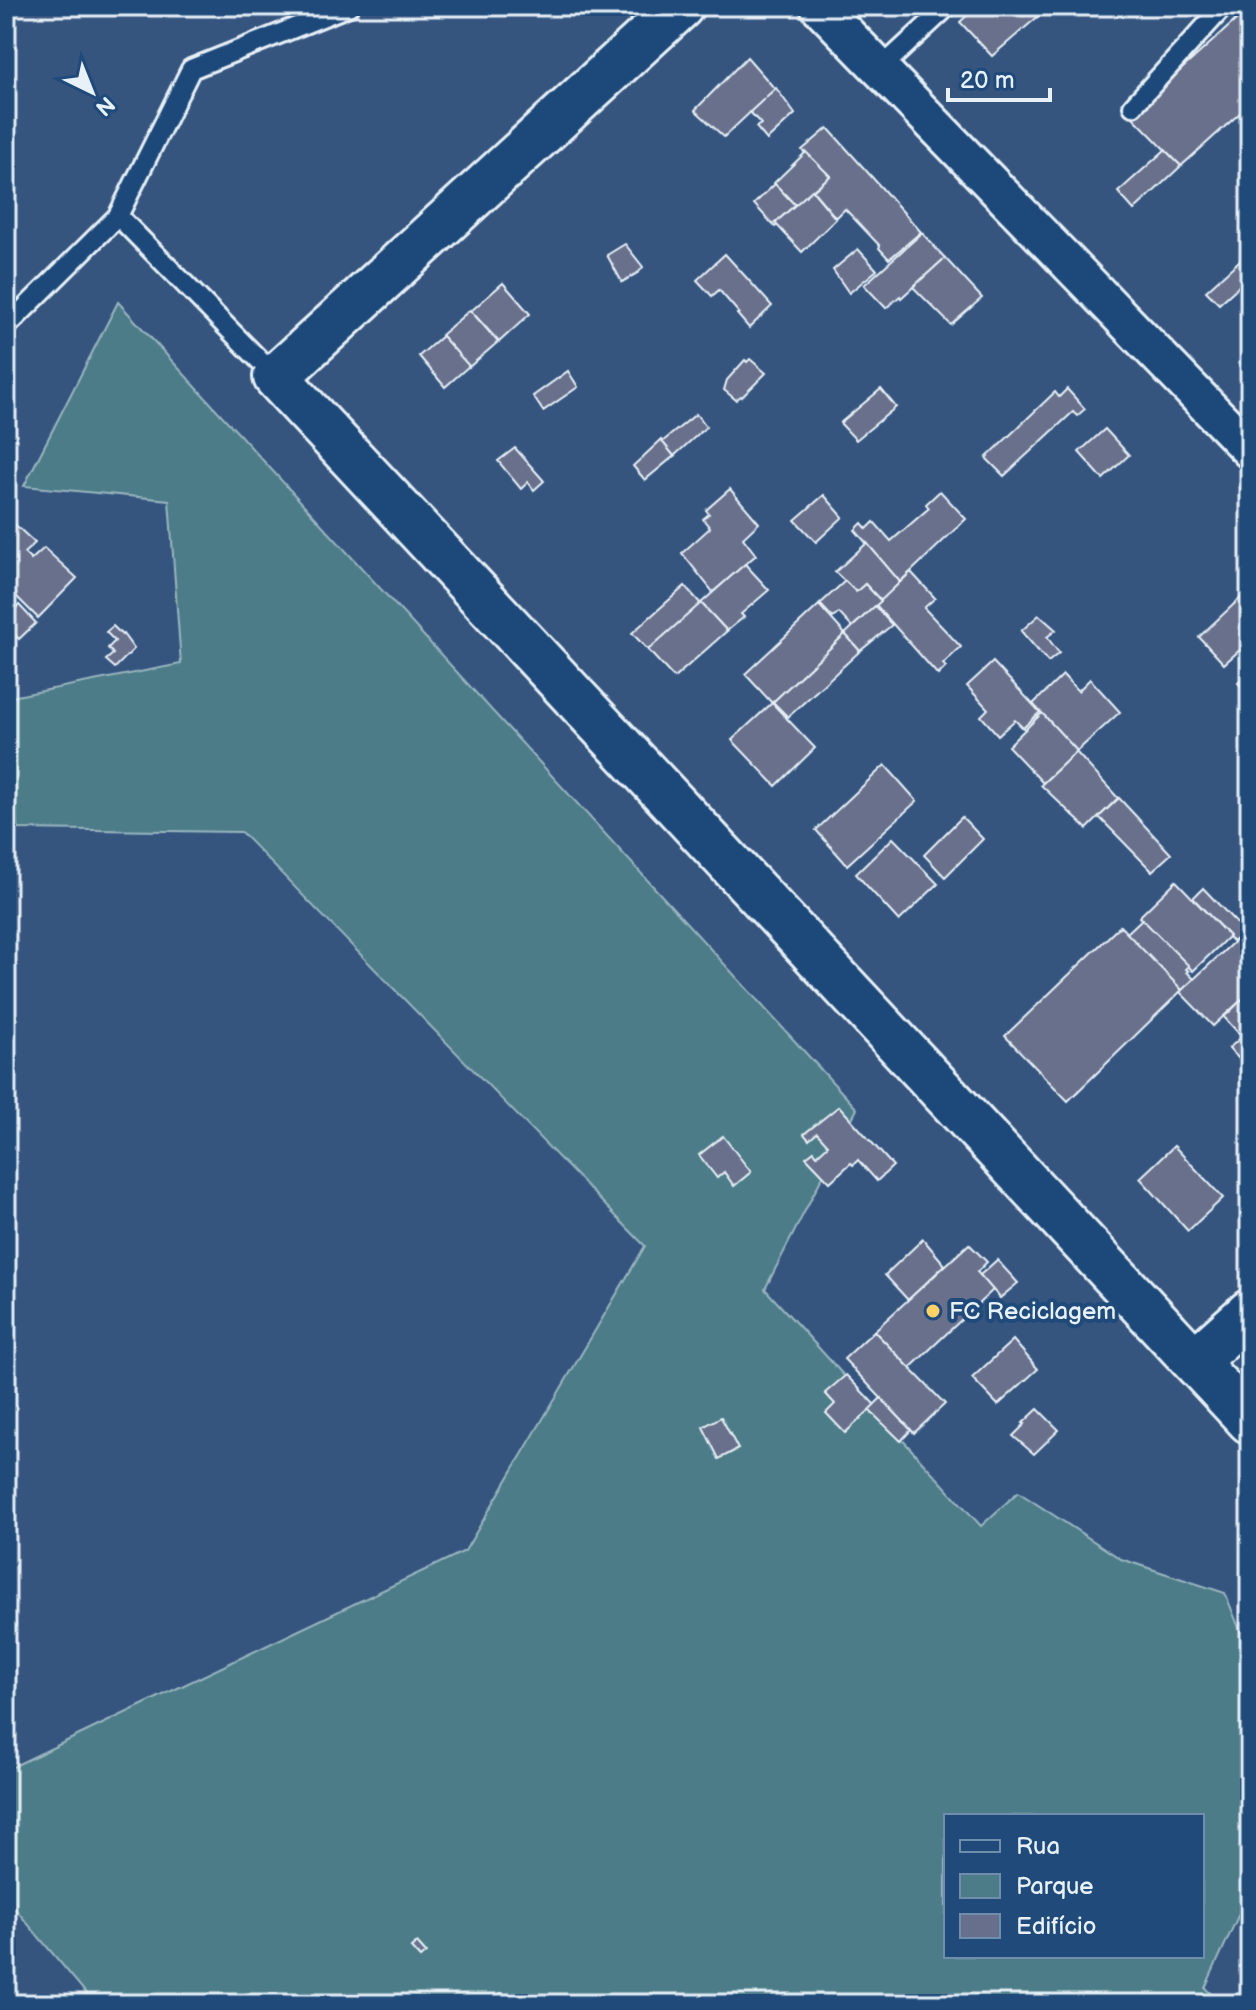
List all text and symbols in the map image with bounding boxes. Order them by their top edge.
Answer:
north arrow [52,52,132,132]
scale bar [948,52,1050,102]
text: 20 m [960,66,1015,95]
text: N [89,90,120,121]
place label: FC Reciclagem [949,1297,1116,1326]
marker: FC Reciclagem [924,1302,942,1320]
legend [944,1814,1204,1958]
text: Rua [1016,1832,1060,1861]
text: Parque [1016,1872,1094,1901]
text: Edifício [1016,1912,1096,1941]

